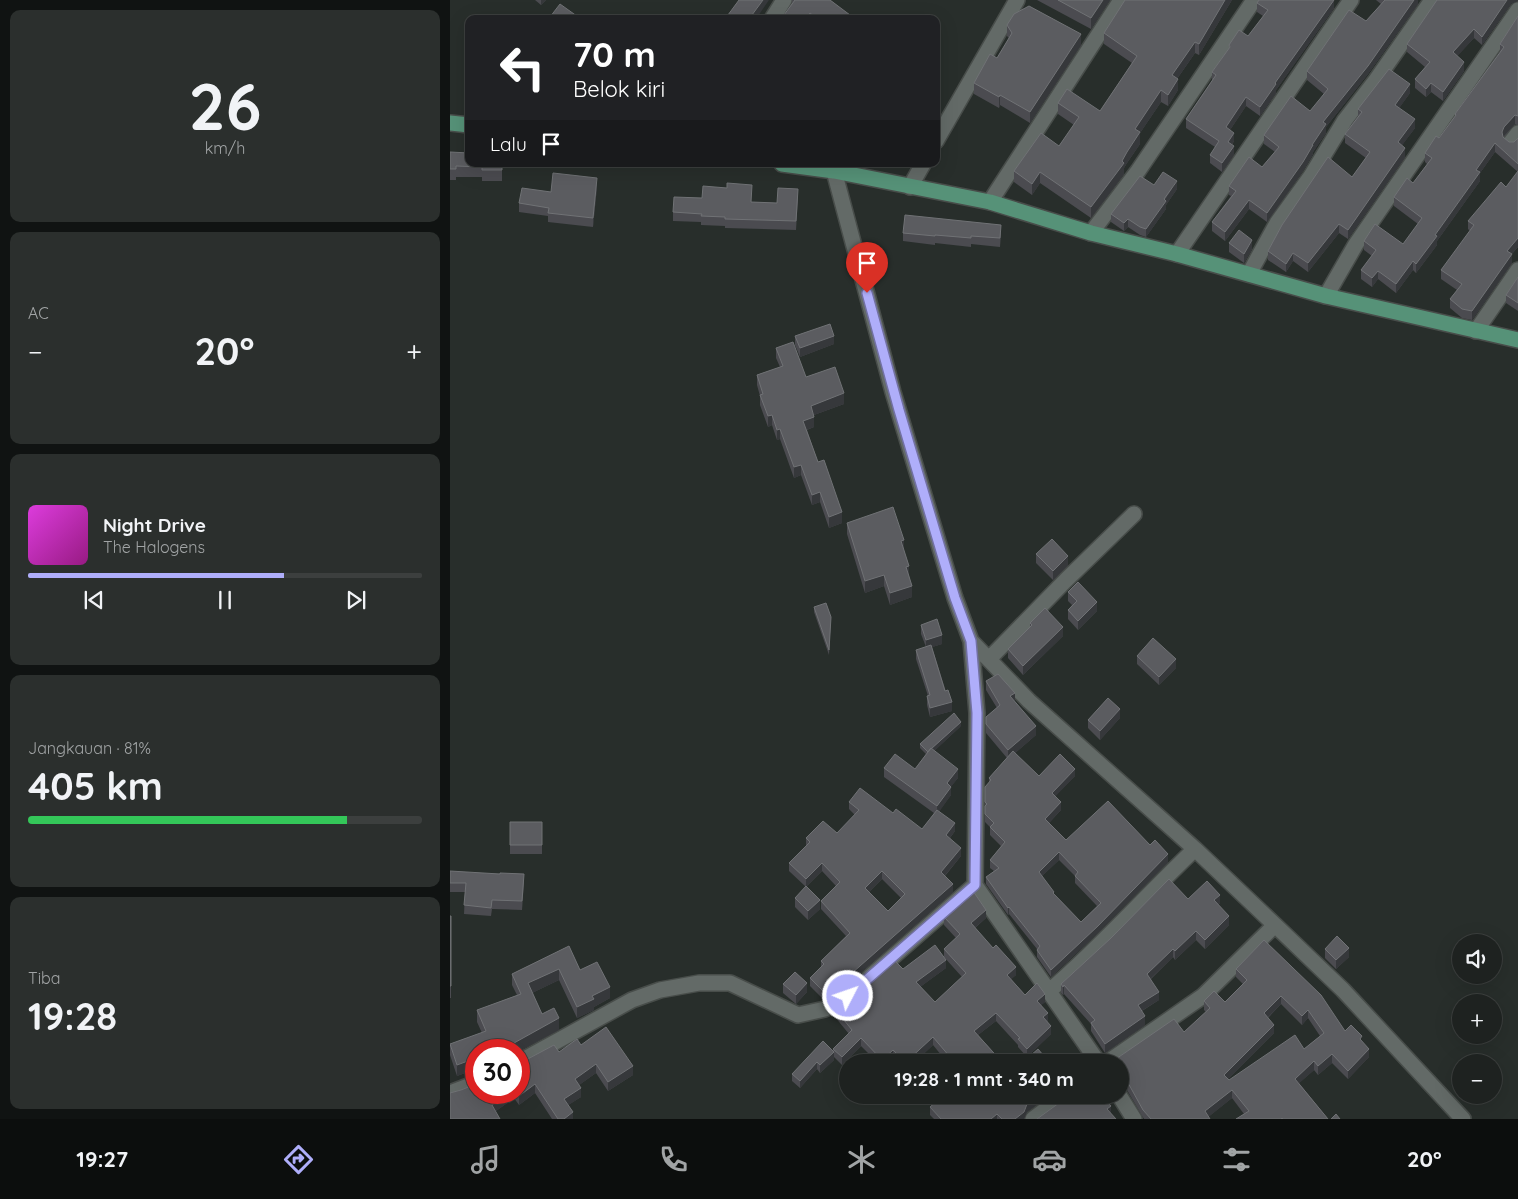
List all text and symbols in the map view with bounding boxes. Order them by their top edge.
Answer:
text: 70 m [573,32,656,76]
icon: left [490,35,555,100]
text: 26 [189,65,261,146]
text: Belok kiri [573,75,665,103]
icon: arrive [537,130,565,158]
text: Lalu [490,132,527,156]
text: km/h [205,138,245,158]
pin [846,242,888,293]
icon: arrive [853,249,881,277]
text: AC [28,303,49,323]
text: 20° [194,327,254,375]
text: − [28,334,43,369]
text: + [406,334,422,369]
text: Night Drive [103,513,206,537]
text: The Halogens [103,537,205,557]
icon: previous [80,586,108,614]
icon: pause [211,586,239,614]
icon: next [342,586,370,614]
text: Jangkauan · 81% [28,738,151,758]
text: 405 km [28,762,163,810]
map controls [1452,934,1502,1104]
button: sound [1452,934,1502,984]
text: Tiba [28,968,60,988]
position arrow [821,969,873,1021]
text: 19:28 [28,992,117,1040]
button: + [1452,994,1502,1044]
speed limit sign: 30 [465,1039,530,1104]
button: − [1452,1054,1502,1104]
text: 19:28 · 1 mnt · 340 m [894,1067,1074,1091]
icon: directions [281,1142,316,1177]
icon: music [468,1142,503,1177]
icon: phone [656,1142,691,1177]
icon: climate [844,1142,879,1177]
icon: car [1032,1142,1067,1177]
icon: filters [1219,1142,1254,1177]
text: 19:27 [76,1145,128,1173]
text: 20° [1407,1145,1442,1173]

